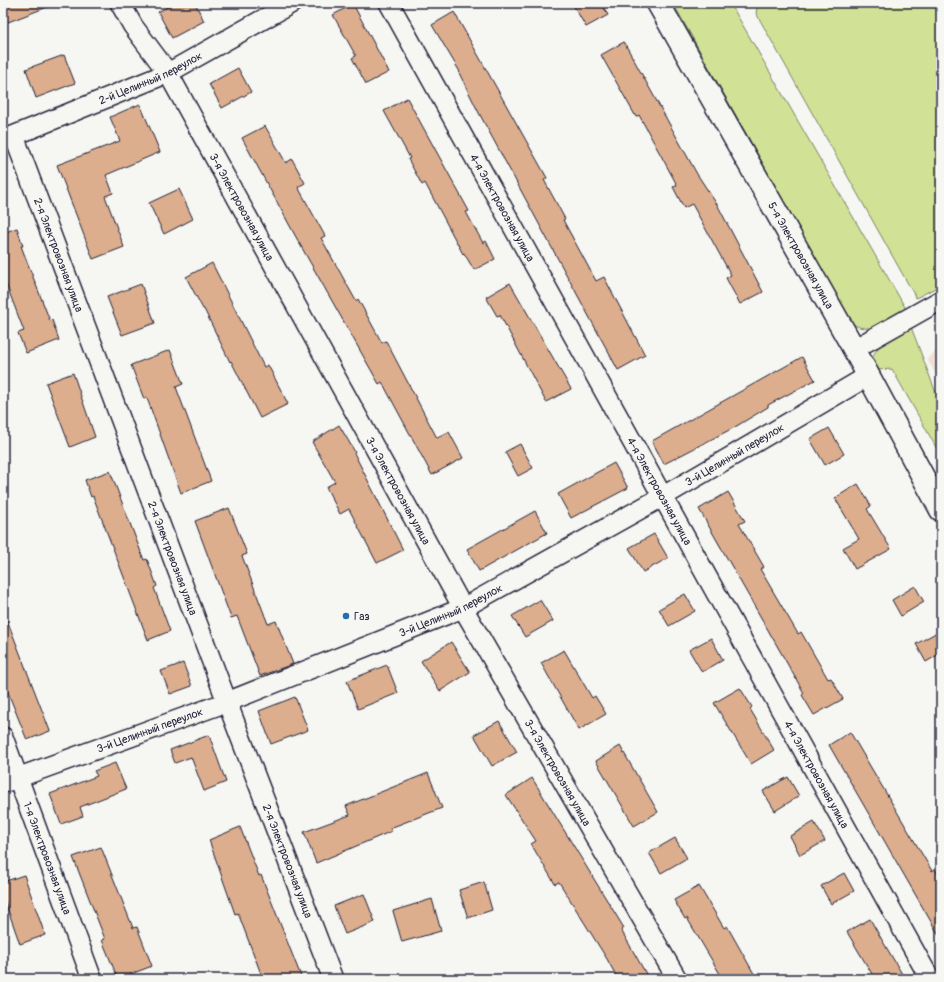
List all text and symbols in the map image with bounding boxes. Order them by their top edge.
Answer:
street label: 2-й Целинный переулок [97,49,205,107]
street label: 3-я Электровозная улица [207,151,276,263]
street label: 4-я Электровозная улица [467,152,537,264]
street label: 2-я Электровозная улица [31,196,86,314]
street label: 5-я Электровозная улица [765,200,836,311]
street label: 3-й Целинный переулок [683,421,786,489]
street label: 3-я Электровозная улица [363,435,433,547]
street label: 4-я Электровозная улица [624,435,694,547]
street label: 2-я Электровозная улица [145,499,200,617]
street label: 3-й Целинный переулок [397,581,505,640]
place label: Газ [354,610,370,623]
marker: Газ [341,611,351,621]
street label: 3-й Целинный переулок [95,705,205,756]
street label: 3-я Электровозная улица [522,717,593,828]
street label: 4-я Электровозная улица [781,719,851,831]
street label: 1-я Электровозная улица [20,800,74,916]
street label: 2-я Электровозная улица [260,802,315,920]

